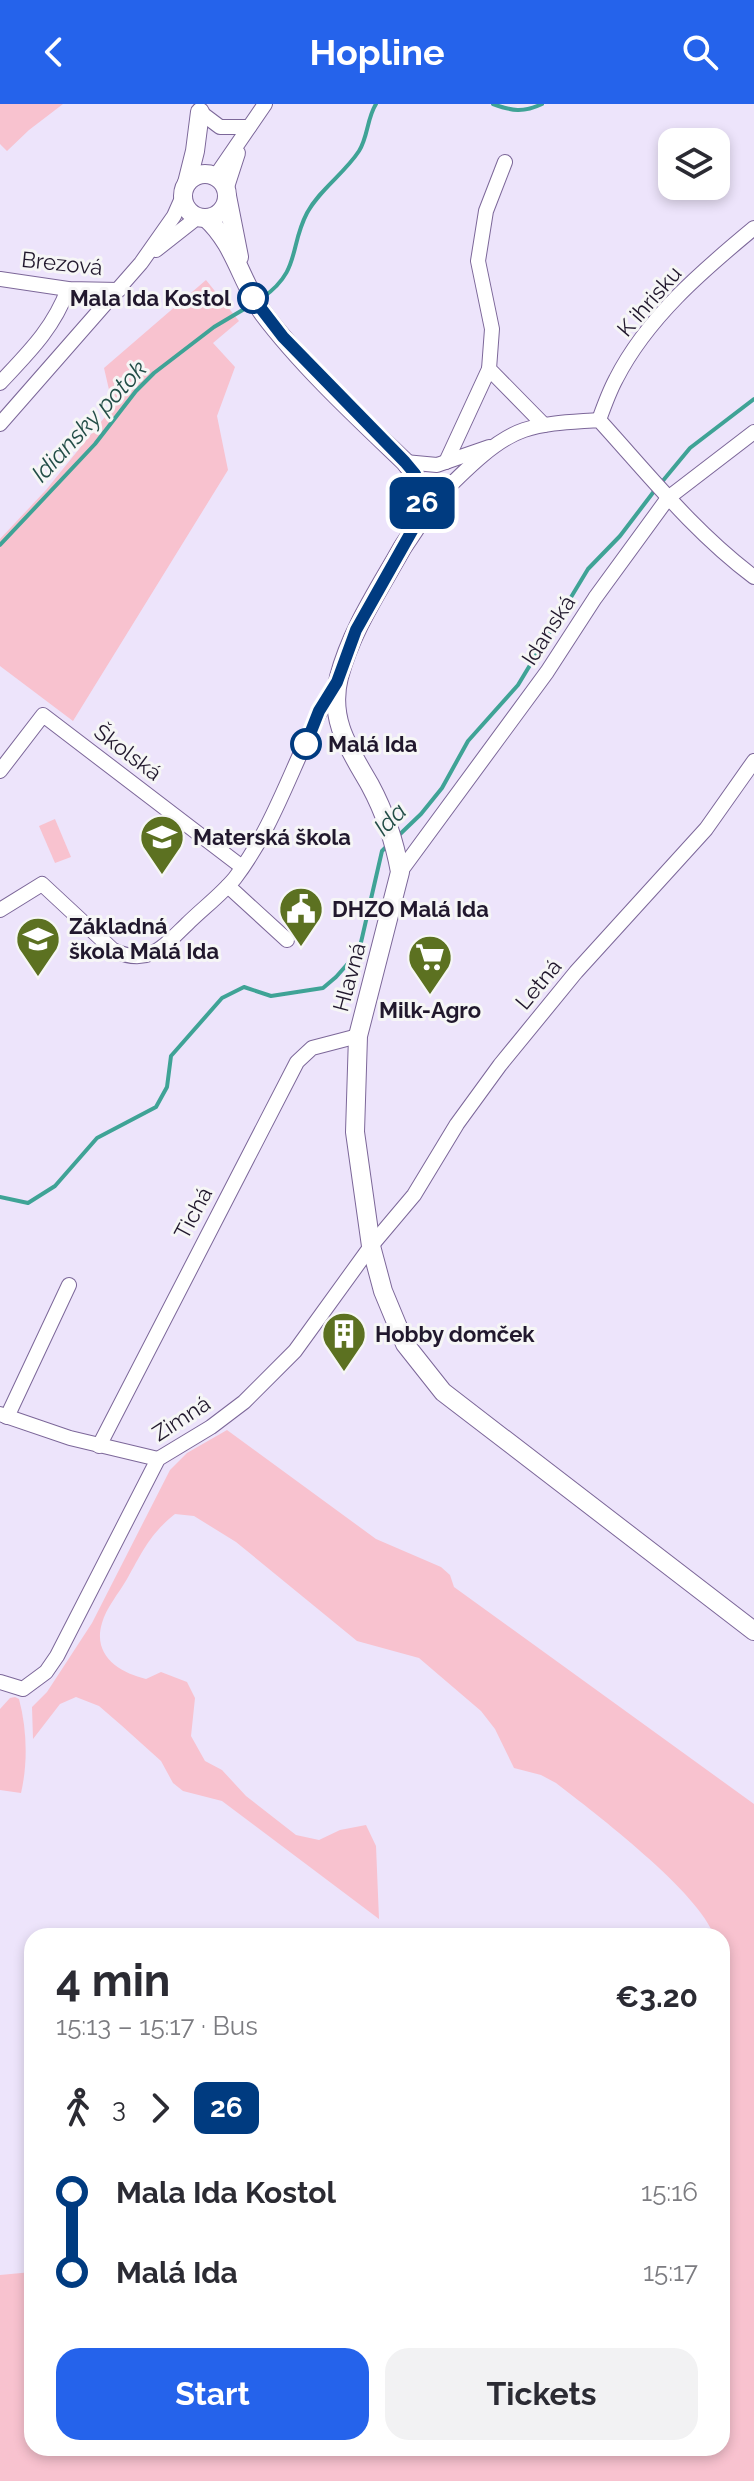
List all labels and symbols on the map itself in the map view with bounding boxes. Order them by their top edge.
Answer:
street label: Brezová [20,246,104,280]
street label: K ihrisku [611,260,687,342]
marker: Mala Ida Kostol [238,283,268,313]
place label: Mala Ida Kostol [70,285,232,311]
water label: Idiansky potok [25,354,153,488]
line badge: 26 [386,477,458,529]
street label: Idanská [516,590,580,670]
street label: Školská [89,717,167,786]
marker: Malá Ida [291,729,321,759]
place label: Malá Ida [328,731,417,757]
water label: Ida [368,797,412,841]
school or university icon: Materská škola [138,813,186,876]
place label: Materská škola [193,824,351,850]
public building icon: DHZO Malá Ida [277,885,325,948]
place label: DHZO Malá Ida [332,896,489,922]
place label: Základná škola Malá Ida [69,913,219,964]
school or university icon: Základná škola Malá Ida [14,915,62,978]
supermarket icon: Milk-Agro [406,933,454,996]
street label: Hlavná [327,940,371,1014]
street label: Letná [510,954,566,1014]
place label: Milk-Agro [379,997,481,1023]
street label: Tichá [169,1183,217,1243]
building icon: Hobby domček [320,1310,368,1373]
place label: Hobby domček [375,1321,535,1347]
street label: Zimná [147,1390,215,1446]

